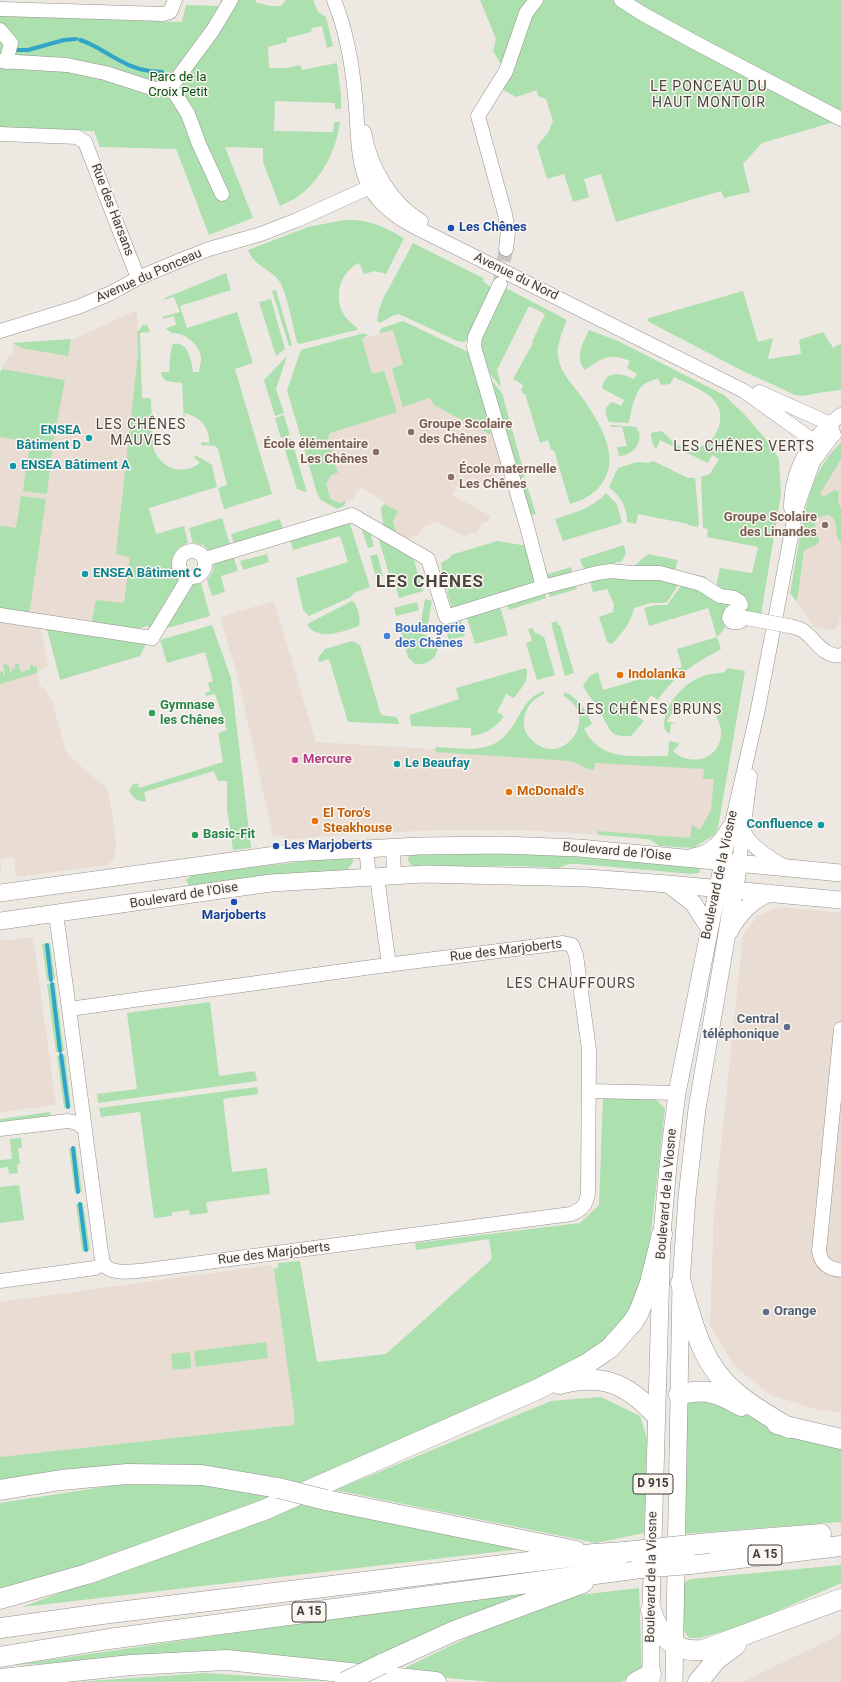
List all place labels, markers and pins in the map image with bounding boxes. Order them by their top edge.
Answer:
place label: Les Chênes [459,220,527,236]
marker: Les Chênes [446,223,456,233]
place label: Groupe Scolaire des Chênes [419,417,512,448]
place label: ENSEA Bâtiment D [16,423,81,454]
marker: Groupe Scolaire des Chênes [406,427,416,437]
marker: ENSEA Bâtiment D [84,433,94,443]
place label: École élémentaire Les Chênes [263,437,368,468]
marker: École élémentaire Les Chênes [371,447,381,457]
place label: ENSEA Bâtiment A [21,458,130,474]
marker: ENSEA Bâtiment A [8,461,18,471]
place label: École maternelle Les Chênes [459,462,557,493]
marker: École maternelle Les Chênes [446,472,456,482]
place label: Groupe Scolaire des Linandes [724,510,817,541]
marker: Groupe Scolaire des Linandes [820,520,830,530]
place label: ENSEA Bâtiment C [93,566,202,582]
marker: ENSEA Bâtiment C [80,569,90,579]
place label: Boulangerie des Chênes [395,621,465,652]
marker: Boulangerie des Chênes [382,631,392,641]
place label: Indolanka [628,667,685,683]
marker: Indolanka [615,670,625,680]
place label: Gymnase les Chênes [160,698,224,729]
marker: Gymnase les Chênes [147,708,157,718]
place label: Mercure [303,752,352,768]
marker: Mercure [290,755,300,765]
place label: Le Beaufay [405,756,470,772]
marker: Le Beaufay [392,759,402,769]
place label: McDonald's [517,784,584,800]
marker: McDonald's [504,787,514,797]
place label: El Toro's Steakhouse [323,806,392,837]
marker: El Toro's Steakhouse [310,816,320,826]
place label: Confluence [747,817,813,833]
marker: Confluence [816,820,826,830]
place label: Basic-Fit [203,827,255,843]
marker: Basic-Fit [190,830,200,840]
place label: Les Marjoberts [284,838,372,854]
marker: Les Marjoberts [271,841,281,851]
marker: Marjoberts [229,897,239,907]
place label: Marjoberts [202,908,266,924]
place label: Central téléphonique [703,1012,779,1043]
marker: Central téléphonique [782,1022,792,1032]
place label: Orange [774,1304,816,1320]
marker: Orange [761,1307,771,1317]

